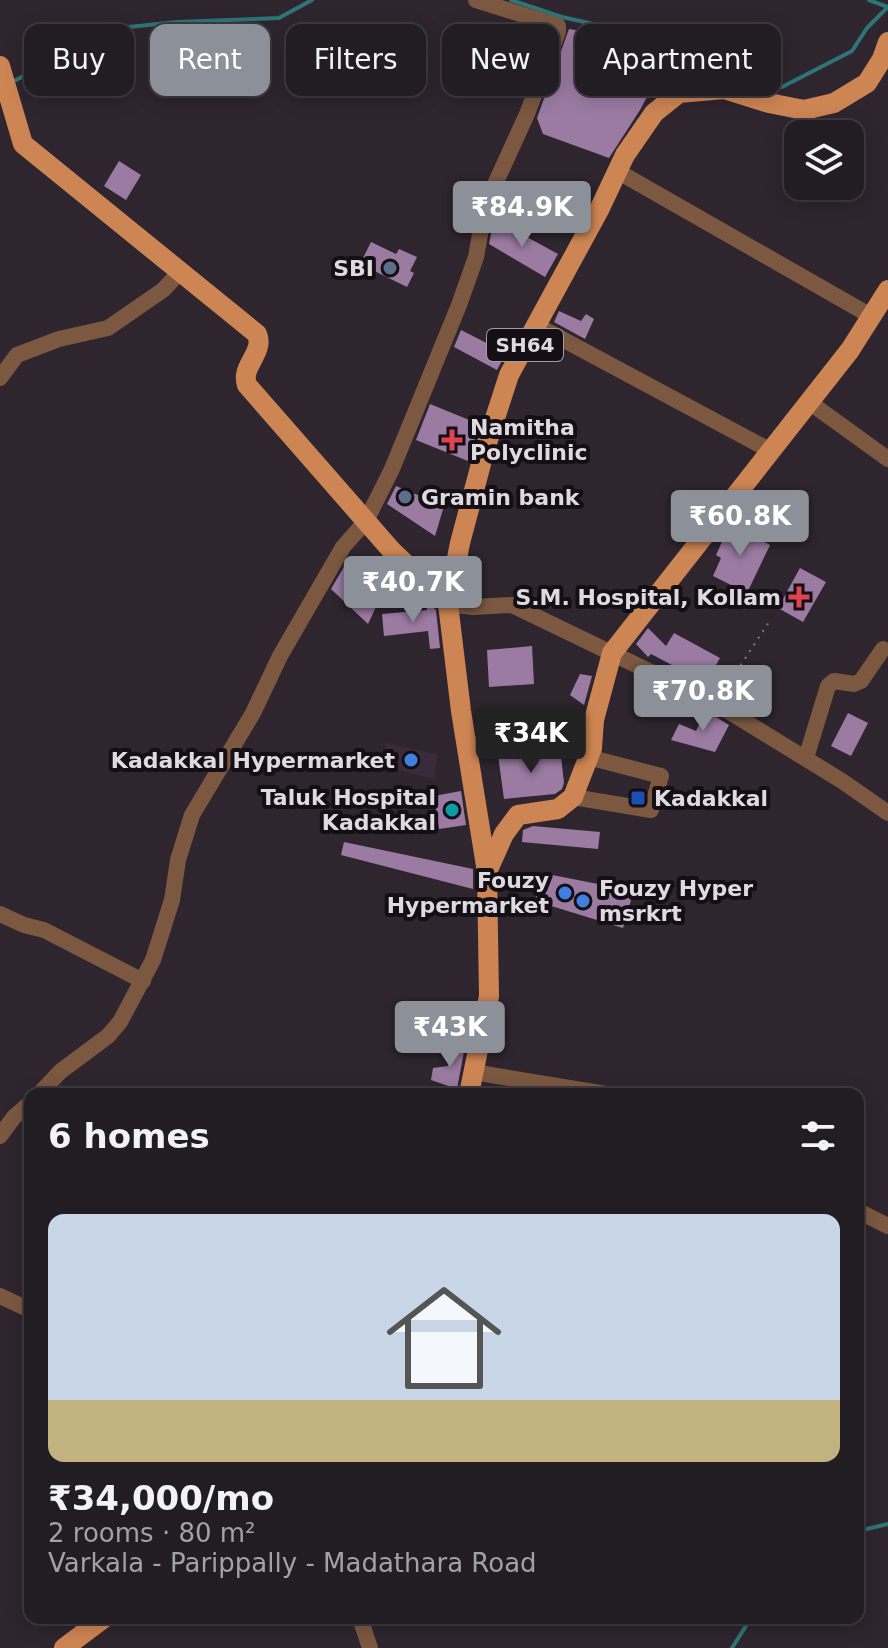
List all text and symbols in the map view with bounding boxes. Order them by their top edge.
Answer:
chip: Buy [24,24,134,96]
chip: Rent [150,24,270,96]
chip: Filters [286,24,426,96]
chip: New [442,24,559,96]
chip: Apartment [575,24,781,96]
map controls [784,120,864,200]
button: layers [784,120,864,200]
pin: ₹84.9K [457,181,587,249]
text: ₹84.9K [471,192,573,222]
place label: SBI [333,256,374,281]
marker: SBI [381,259,399,277]
road number: SH64 [487,329,563,361]
place label: Namitha Polyclinic [470,415,588,465]
marker: Namitha Polyclinic [441,429,463,451]
place label: Gramin bank [421,485,581,510]
marker: Gramin bank [396,488,414,506]
pin: ₹60.8K [675,490,805,558]
text: ₹60.8K [689,501,791,531]
pin: ₹40.7K [348,556,478,624]
text: ₹40.7K [362,567,464,597]
place label: S.M. Hospital, Kollam [515,585,781,610]
marker: S.M. Hospital, Kollam [788,586,810,608]
pin: ₹70.8K [638,665,768,733]
text: ₹70.8K [652,676,754,706]
pin: ₹34K [484,707,578,775]
text: ₹34K [494,718,568,748]
place label: Kadakkal Hypermarket [111,748,395,773]
marker: Kadakkal Hypermarket [402,751,420,769]
place label: Taluk Hospital Kadakkal [261,785,436,835]
place label: Kadakkal [654,786,768,811]
marker: Kadakkal [629,789,647,807]
marker: Taluk Hospital Kadakkal [443,801,461,819]
place label: Fouzy Hypermarket [387,868,549,918]
place label: Fouzy Hyper msrkrt [599,876,753,926]
marker: Fouzy Hypermarket [556,884,574,902]
marker: Fouzy Hyper msrkrt [574,892,592,910]
pin: ₹43K [403,1001,497,1069]
text: ₹43K [413,1012,487,1042]
icon: filters [796,1114,840,1158]
text: 6 homes [48,1116,210,1156]
icon: home [372,1266,516,1410]
text: ₹34,000/mo [48,1478,274,1518]
text: 2 rooms · 80 m² [48,1518,256,1548]
text: Varkala - Parippally - Madathara Road [48,1548,537,1578]

